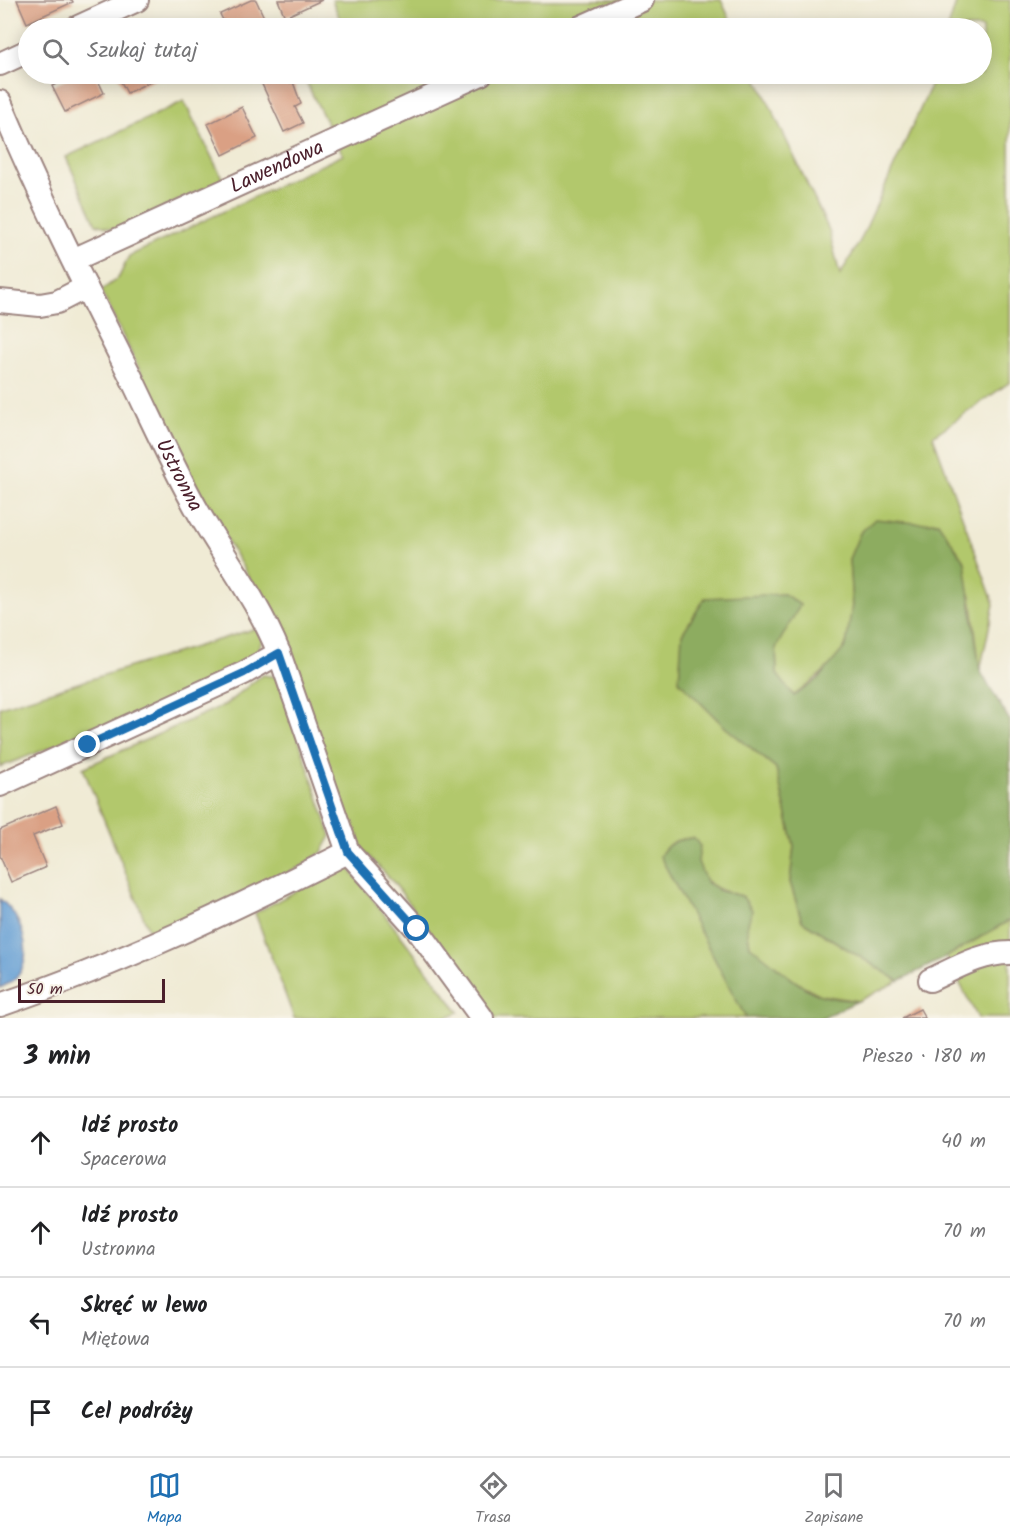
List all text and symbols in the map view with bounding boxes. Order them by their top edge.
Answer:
search box [18,18,992,84]
text: Szukaj tutaj [87,34,198,69]
icon: search [39,35,72,68]
street label: Lawendowa [224,131,329,203]
street label: Ustronna [146,433,212,518]
route end [74,731,100,757]
route start [403,915,429,941]
scale bar [18,976,165,1004]
text: 50 m [27,977,63,1002]
text: 3 min [24,1036,91,1078]
text: Pieszo · 180 m [862,1041,986,1073]
text: Idź prosto [81,1109,178,1144]
icon: ahead [24,1126,57,1159]
text: 40 m [941,1126,986,1158]
text: Spacerowa [81,1144,167,1176]
text: Idź prosto [81,1199,178,1234]
icon: ahead [24,1216,57,1249]
text: 70 m [943,1216,986,1248]
text: Ustronna [81,1234,156,1266]
text: Skręć w lewo [81,1289,208,1324]
icon: left [24,1306,57,1339]
text: 70 m [943,1306,986,1338]
text: Miętowa [81,1324,150,1356]
text: Cel podróży [81,1395,193,1430]
icon: arrive [24,1396,57,1429]
tab: Mapa [147,1469,182,1530]
tab: Trasa [475,1469,511,1530]
tab: Zapisane [804,1469,863,1530]

